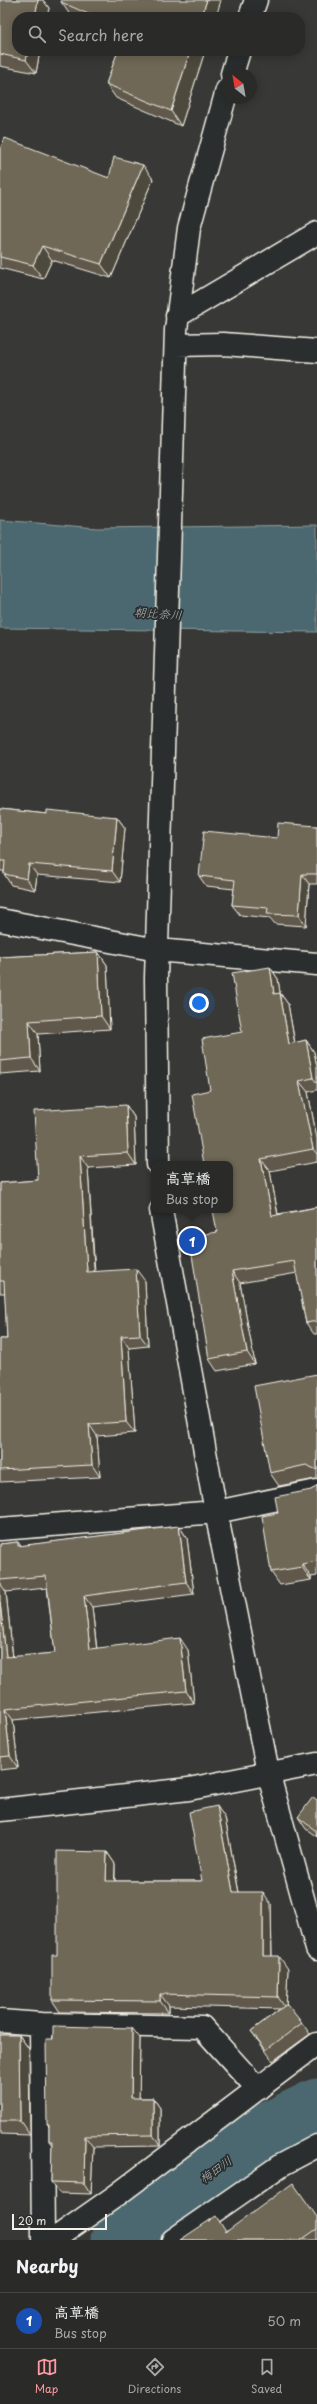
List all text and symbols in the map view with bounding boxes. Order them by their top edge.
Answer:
search box [12,12,305,56]
icon: search [26,23,48,45]
text: Search here [58,23,144,46]
north arrow [221,68,257,104]
water label: 朝比奈川 [133,602,183,624]
your location [189,993,209,1013]
popup [151,1161,233,1213]
text: 高草橋 [166,1166,211,1189]
text: Bus stop [166,1189,218,1208]
pin: 1 [179,1226,205,1256]
water label: 梅田川 [196,2151,235,2187]
scale bar [12,2212,107,2231]
text: 20 m [18,2212,46,2229]
text: Nearby [16,2253,78,2279]
text: 高草橋 [54,2300,99,2323]
text: 1 [26,2311,32,2330]
text: 50 m [267,2311,301,2330]
text: Bus stop [54,2323,107,2342]
tab: Map [35,2356,58,2397]
tab: Directions [128,2356,181,2397]
tab: Saved [251,2356,282,2397]

